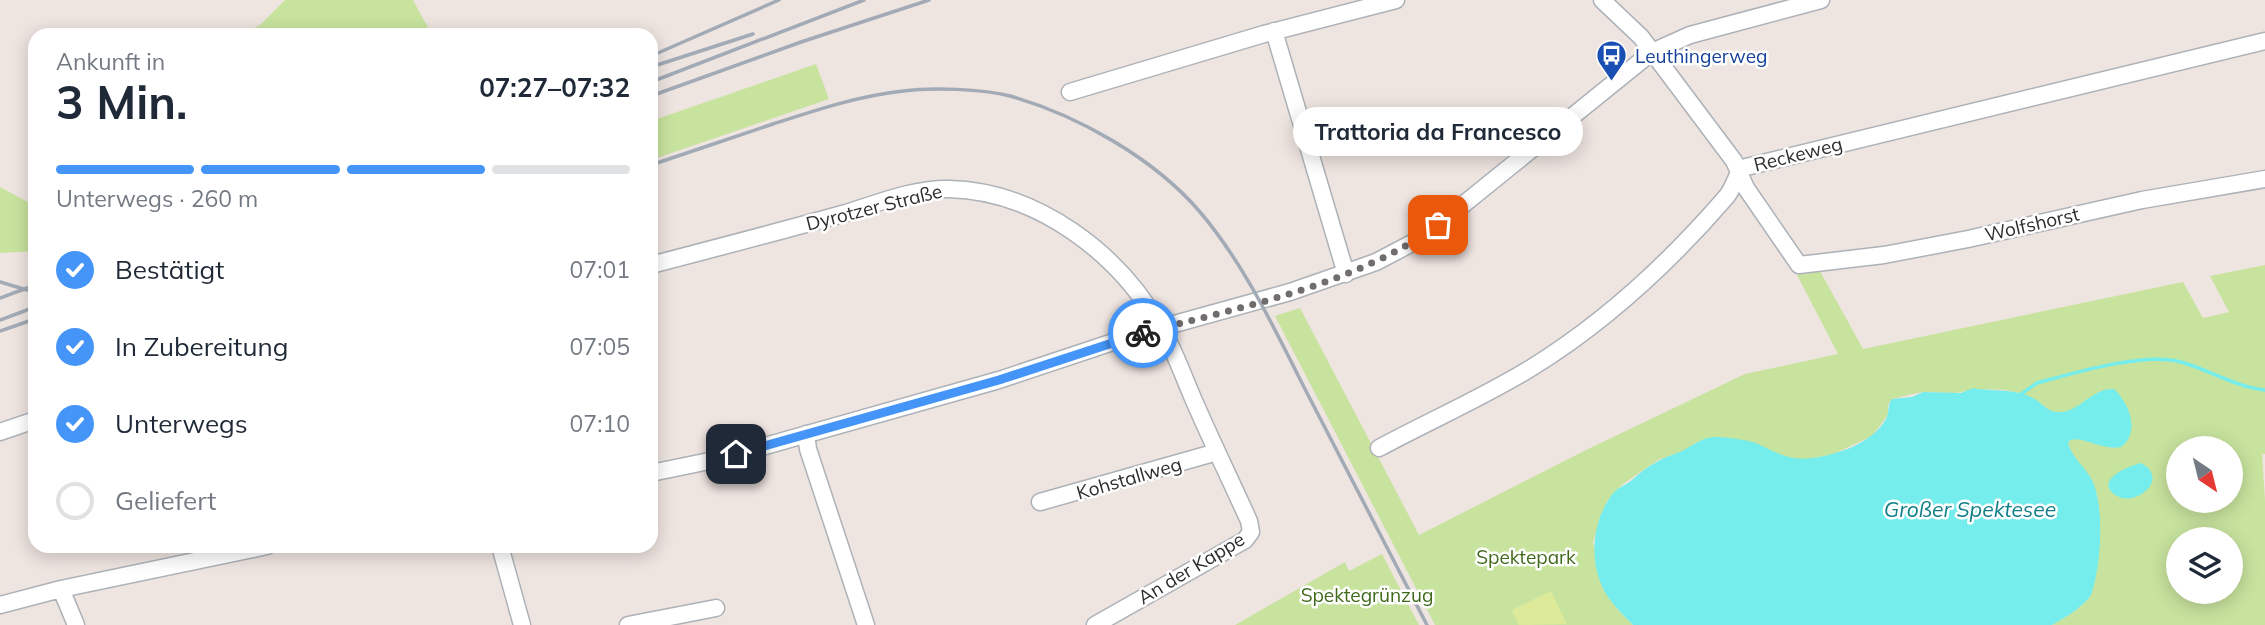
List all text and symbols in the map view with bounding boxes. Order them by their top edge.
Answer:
bus stop icon: Leuthingerweg [1595,39,1629,83]
place label: Leuthingerweg [1635,44,1767,68]
text: Ankunft in [56,47,165,76]
text: 07:27–07:32 [479,71,630,104]
text: 3 Min. [56,73,187,131]
callout: Trattoria da Francesco [1293,106,1583,155]
text: Trattoria da Francesco [1315,117,1561,146]
street label: Reckeweg [1751,131,1845,177]
street label: Dyrotzer Straße [803,178,945,236]
text: Unterwegs · 260 m [56,184,258,213]
pin [1408,195,1468,255]
street label: Wolfshorst [1983,201,2082,246]
icon: bag [1419,206,1457,244]
icon: check [56,251,94,289]
text: Bestätigt [115,253,224,286]
text: 07:01 [570,255,630,284]
courier [1108,298,1178,368]
icon: bike [1124,314,1162,352]
icon: check [56,328,94,366]
text: In Zubereitung [115,330,288,363]
text: 07:05 [570,332,630,361]
icon: check [56,405,94,443]
text: Unterwegs [115,407,248,440]
text: 07:10 [570,409,630,438]
pin [706,424,766,484]
icon: home [717,435,755,473]
north arrow [2166,436,2244,513]
map controls [2166,436,2243,604]
street label: Kohstallweg [1074,452,1184,504]
text: Geliefert [115,484,216,517]
water label: Großer Spektesee [1884,496,2056,522]
street label: An der Kappe [1133,527,1249,609]
button: layers [2166,527,2243,604]
park label: Spektepark [1476,545,1576,569]
park label: Spektegrünzug [1301,583,1433,607]

